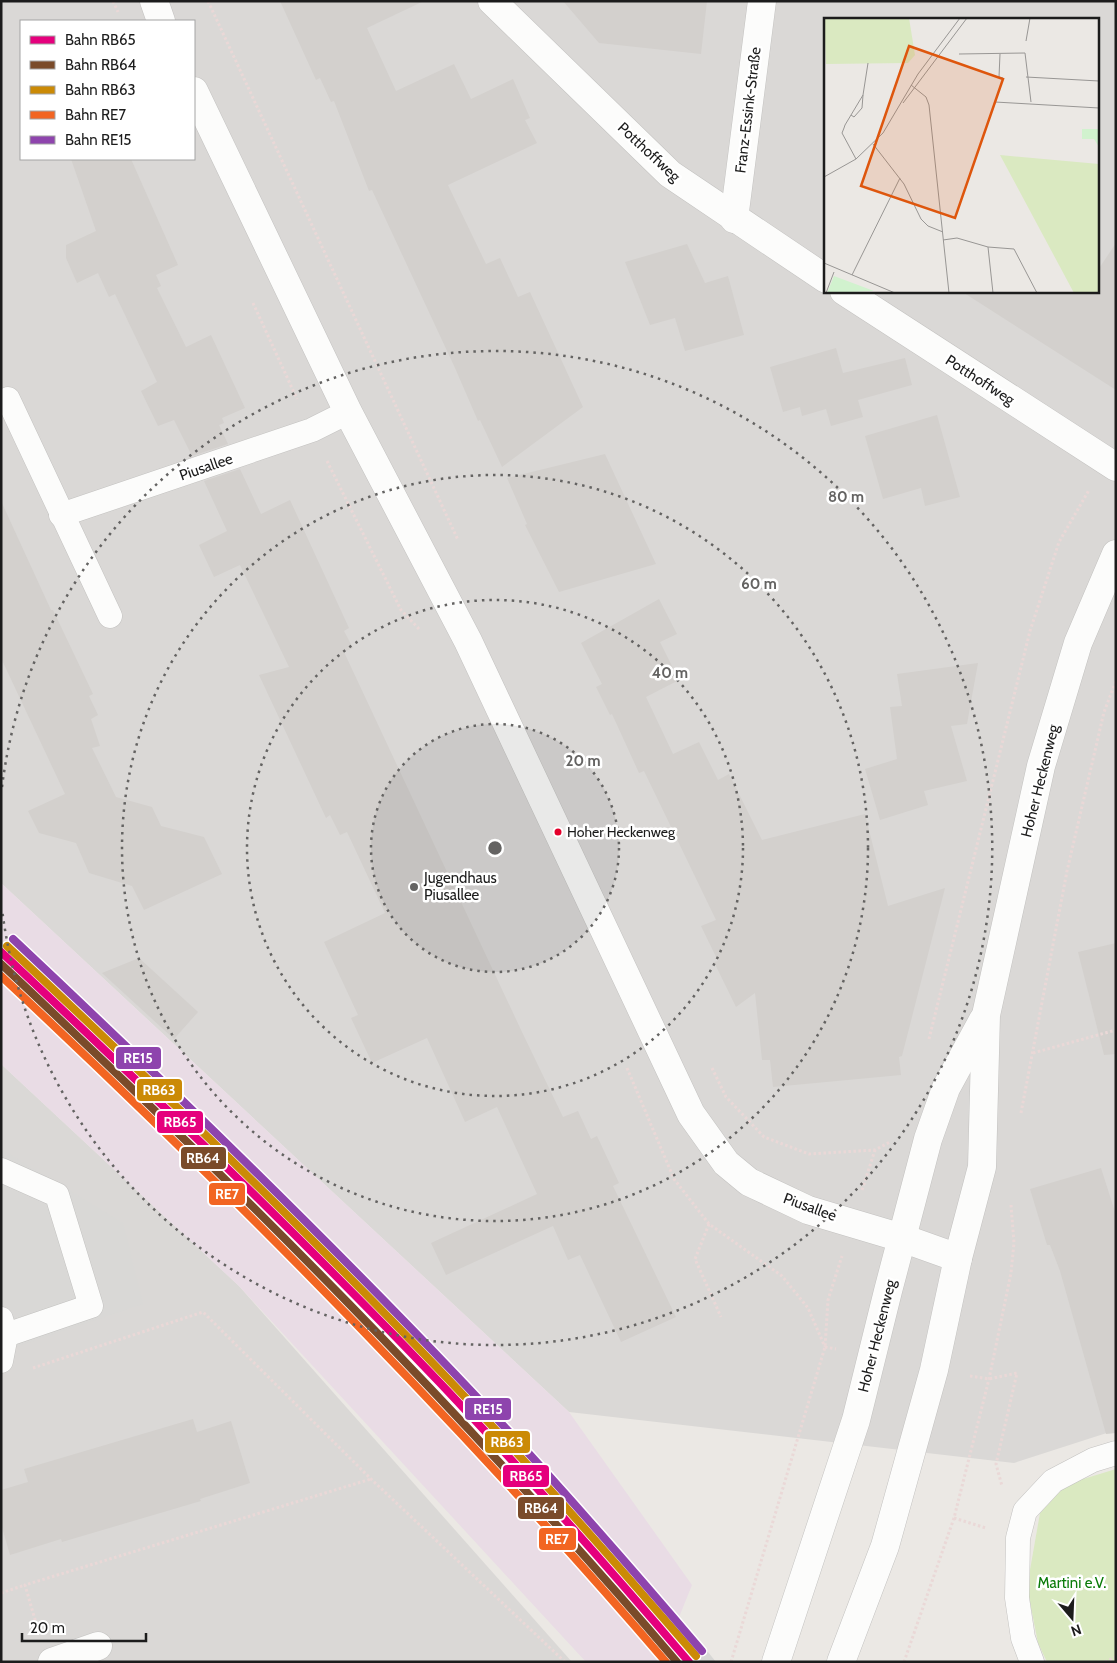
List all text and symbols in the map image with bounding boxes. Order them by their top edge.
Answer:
inset map [824,18,1100,292]
legend [20,20,195,160]
text: Bahn RB65 [65,31,136,49]
street label: Franz-Essink-Straße [731,45,765,174]
text: Bahn RB64 [65,56,137,74]
text: Bahn RB63 [65,81,136,99]
text: Bahn RE7 [65,106,126,124]
street label: Potthoffweg [614,119,684,186]
text: Bahn RE15 [65,131,131,149]
street label: Potthoffweg [942,351,1018,409]
street label: Piusallee [177,449,235,485]
text: 80 m [828,488,864,506]
text: 60 m [741,575,777,593]
text: 40 m [652,664,688,682]
street label: Hoher Heckenweg [1017,722,1063,839]
text: 20 m [566,752,600,770]
place label: Hoher Heckenweg [567,823,676,841]
marker: Hoher Heckenweg [553,827,563,837]
centre of rings [486,839,504,857]
place label: Jugendhaus Piusallee [423,869,497,904]
marker: Jugendhaus Piusallee [408,881,420,893]
line badge: RE15 [115,1046,162,1070]
text: RE15 [123,1049,153,1067]
line badge: RB63 [136,1078,183,1102]
text: RB63 [143,1081,175,1099]
line badge: RB65 [156,1110,204,1134]
text: RB65 [164,1113,196,1131]
line badge: RB64 [180,1146,227,1170]
text: RB64 [186,1149,220,1167]
line badge: RE7 [208,1182,246,1206]
text: RE7 [215,1185,240,1203]
street label: Piusallee [781,1189,839,1225]
street label: Hoher Heckenweg [854,1277,900,1394]
line badge: RE15 [464,1397,512,1421]
text: RE15 [473,1400,503,1418]
line badge: RB63 [484,1430,531,1454]
text: RB63 [491,1433,523,1451]
line badge: RB65 [502,1464,550,1488]
text: RB65 [510,1467,542,1485]
line badge: RB64 [517,1496,565,1520]
text: RB64 [524,1499,558,1517]
line badge: RE7 [538,1527,577,1551]
text: RE7 [545,1530,570,1548]
park label: Martini e.V. [1038,1574,1107,1592]
north arrow [1047,1593,1097,1643]
scale bar [22,1610,146,1642]
text: 20 m [30,1619,65,1637]
text: N [1069,1620,1084,1640]

